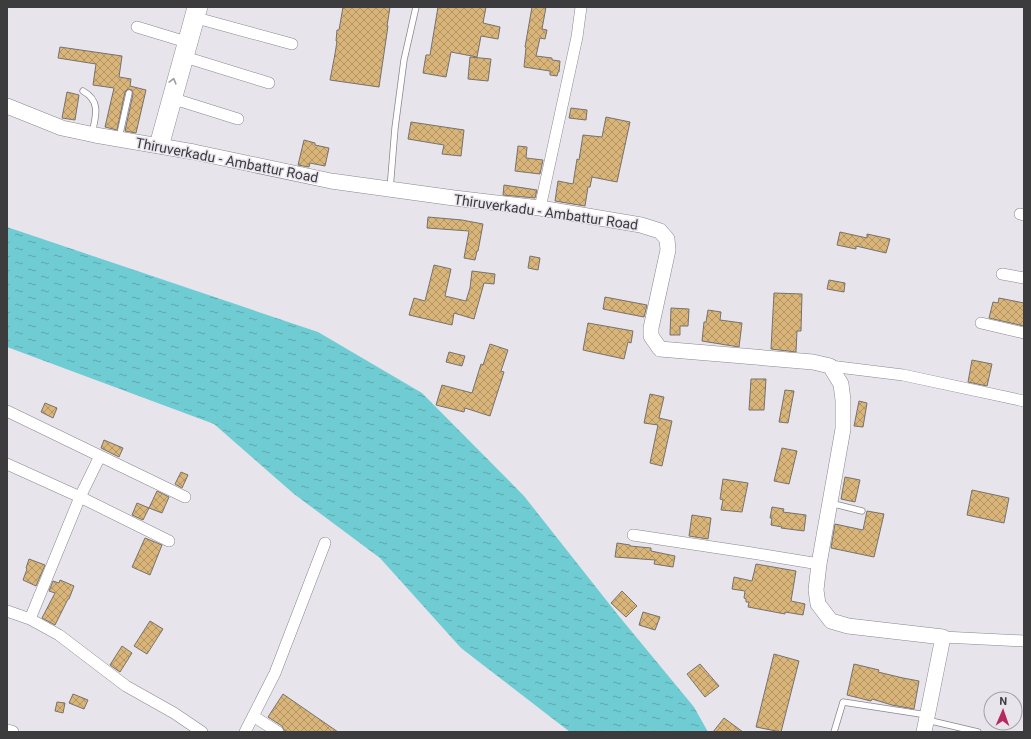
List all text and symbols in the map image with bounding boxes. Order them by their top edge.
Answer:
one-way arrow [168,77,176,84]
street label: Thiruverkadu - Ambattur Road [134,134,320,186]
street label: Thiruverkadu - Ambattur Road [453,191,639,233]
north arrow [983,691,1023,731]
text: N [999,695,1008,708]

